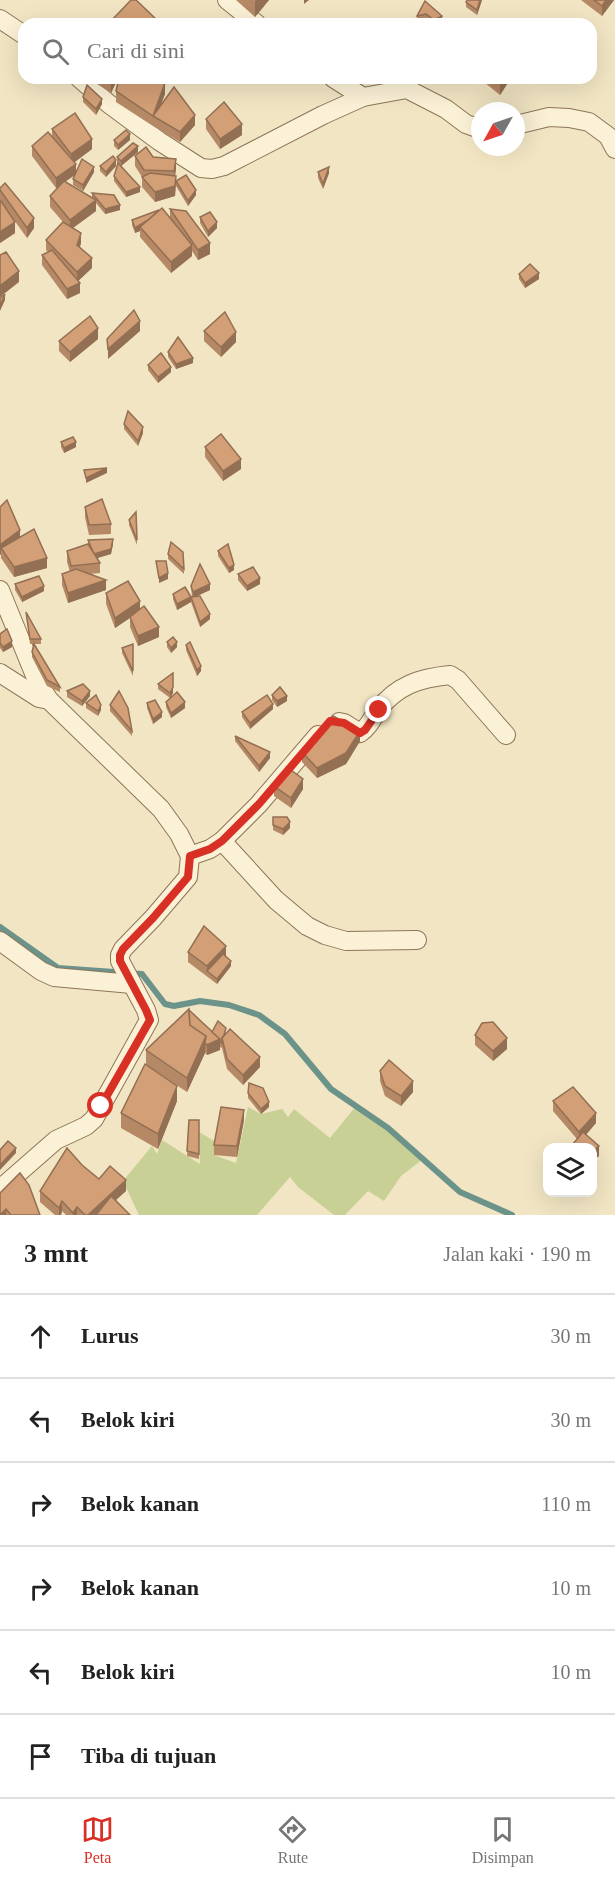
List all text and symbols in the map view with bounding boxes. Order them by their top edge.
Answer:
search box [18,18,597,84]
icon: search [39,35,72,68]
text: Cari di sini [87,38,185,63]
north arrow [471,102,525,156]
route end [365,696,391,722]
route start [87,1092,113,1118]
map controls [543,1143,597,1197]
button: layers [543,1143,597,1197]
text: 3 mnt [24,1239,88,1268]
text: Jalan kaki · 190 m [443,1243,591,1265]
icon: ahead [24,1320,57,1353]
text: Lurus [81,1323,138,1348]
text: 30 m [550,1325,591,1347]
icon: left [24,1404,57,1437]
text: Belok kiri [81,1407,175,1432]
text: 30 m [550,1409,591,1431]
icon: right [24,1488,57,1521]
text: Belok kanan [81,1491,199,1516]
text: 110 m [541,1493,591,1515]
icon: right [24,1572,57,1605]
text: Belok kanan [81,1575,199,1600]
text: 10 m [550,1577,591,1599]
icon: left [24,1656,57,1689]
text: Belok kiri [81,1659,175,1684]
text: 10 m [550,1661,591,1683]
icon: arrive [24,1740,57,1773]
text: Tiba di tujuan [81,1743,216,1768]
tab: Peta [81,1813,114,1867]
tab: Rute [276,1813,309,1867]
tab: Disimpan [472,1813,534,1867]

